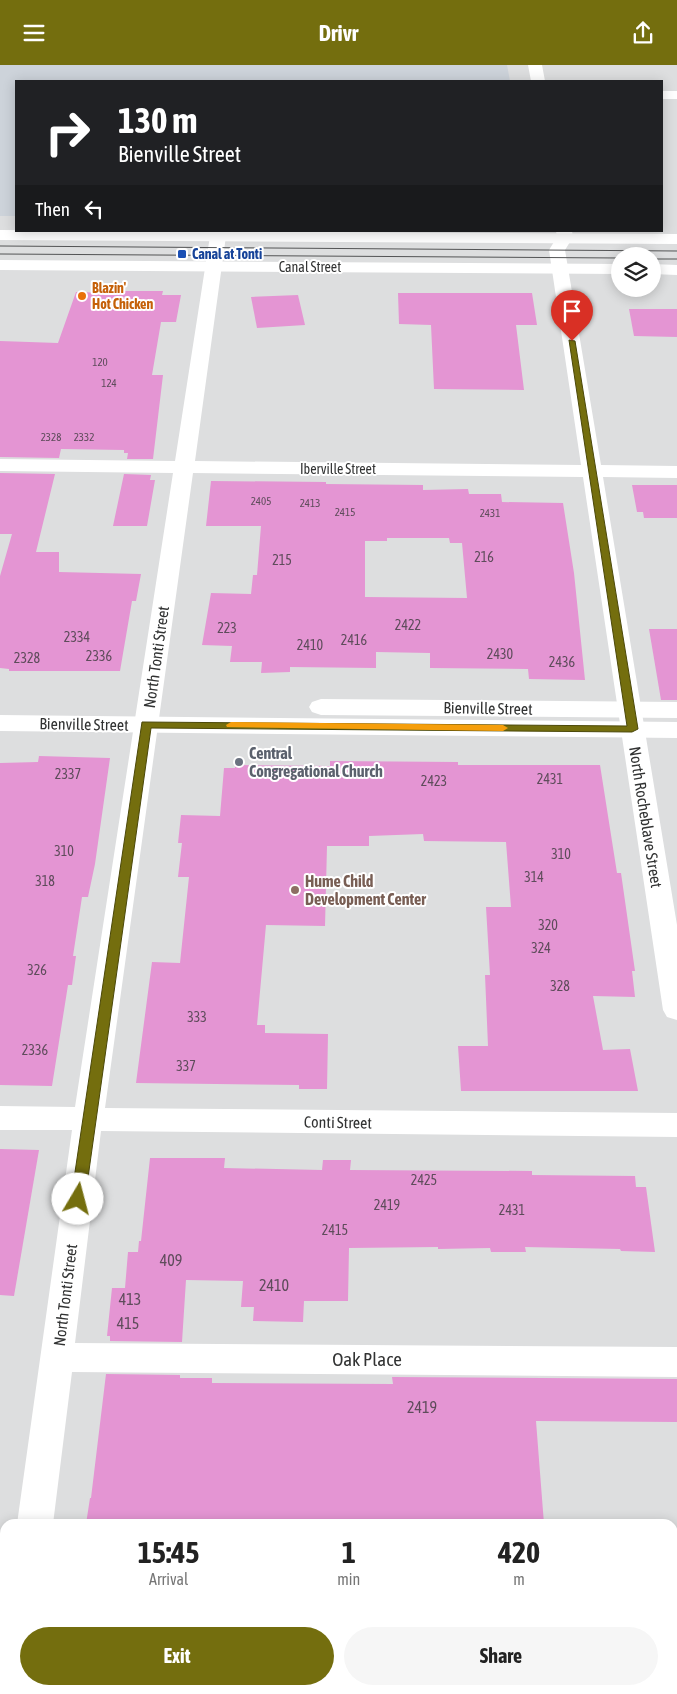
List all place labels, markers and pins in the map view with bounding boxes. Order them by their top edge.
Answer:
place label: Canal at Tonti [192,246,262,262]
marker: Canal at Tonti [176,248,188,260]
place label: Blazin' Hot Chicken [92,280,153,312]
marker: Blazin' Hot Chicken [76,290,88,302]
pin [551,290,593,341]
place label: Central Congregational Church [249,744,383,780]
marker: Central Congregational Church [233,756,245,768]
place label: Hume Child Development Center [305,872,426,908]
marker: Hume Child Development Center [289,884,301,896]

